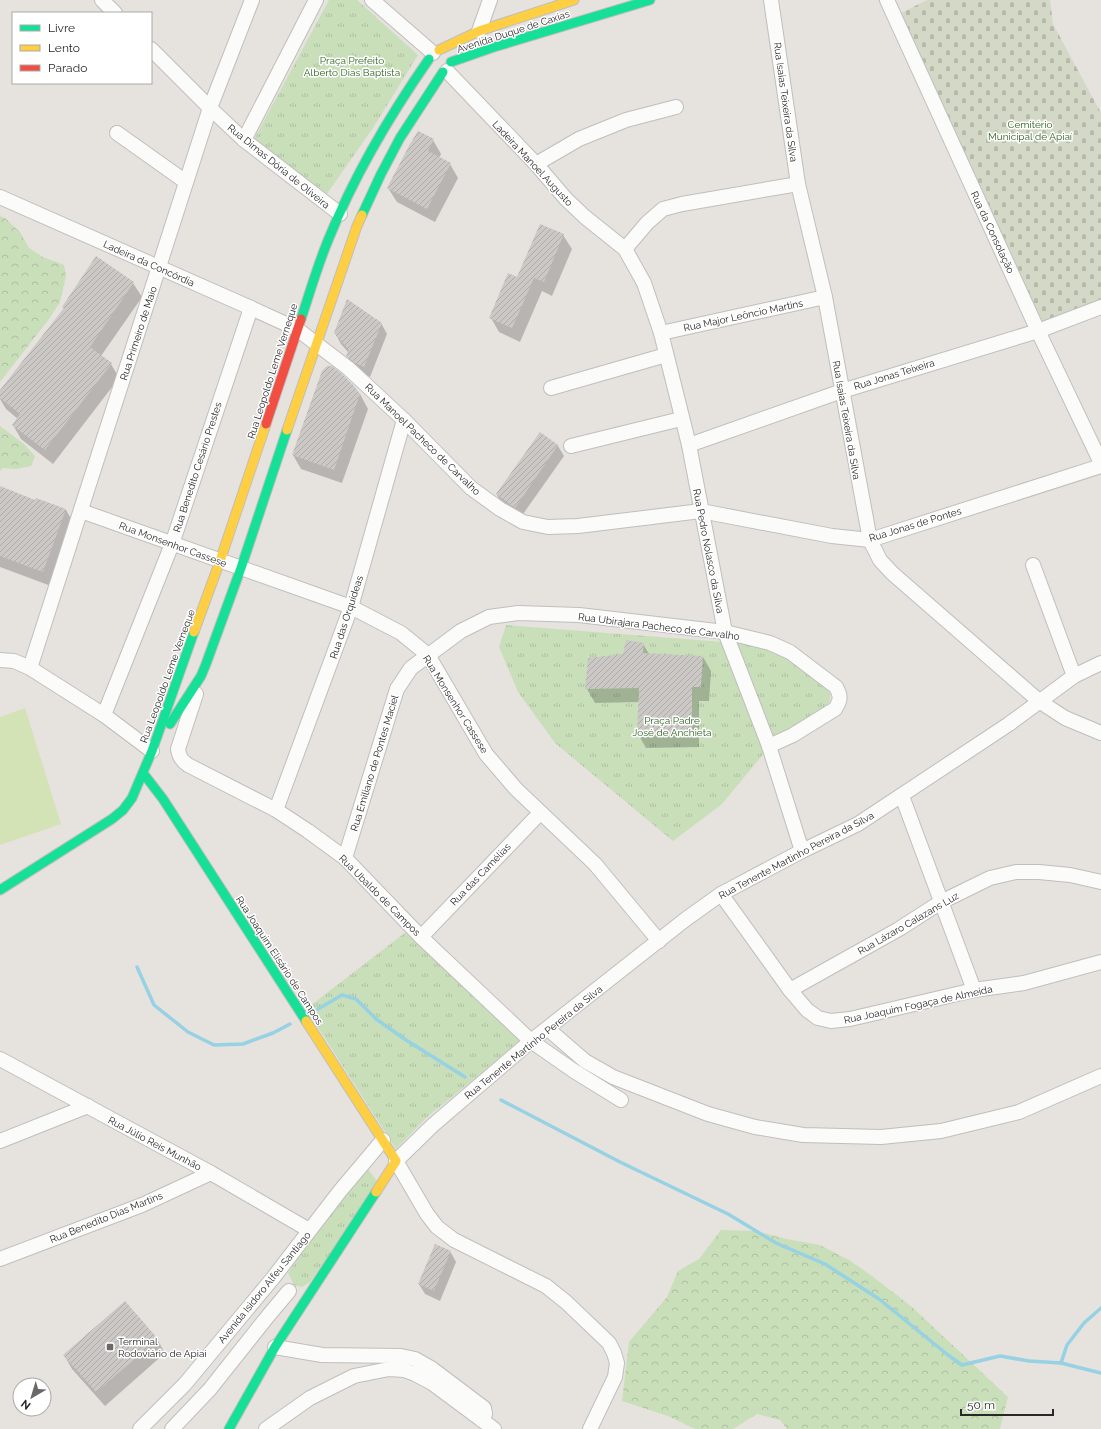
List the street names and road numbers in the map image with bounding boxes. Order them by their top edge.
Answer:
street label: Avenida Duque de Caxias [455,8,571,55]
street label: Rua Isaias Teixeira da Silva [772,41,799,163]
street label: Ladeira Manoel Augusto [490,119,575,208]
street label: Rua Dimas Dória de Oliveira [226,122,332,211]
street label: Rua da Consolação [969,190,1016,275]
street label: Ladeira da Concórdia [102,238,196,289]
street label: Rua Primeiro de Maio [118,285,159,382]
street label: Rua Major Leôncio Martins [682,297,804,334]
street label: Rua Leopoldo Leme Verneque [245,302,300,440]
street label: Rua Jonas Teixeira [852,357,936,392]
street label: Rua Isaias Teixeira da Silva [831,360,862,481]
street label: Rua Manoel Pacheco de Carvalho [363,381,482,497]
street label: Rua Benedito Cesário Prestes [171,401,224,534]
street label: Rua Pedro Nolasco da Silva [691,488,726,614]
street label: Rua Jonas de Pontes [868,505,963,544]
street label: Rua Monsenhor Cassese [118,520,228,569]
street label: Rua das Orquídeas [328,574,365,660]
street label: Rua Leopoldo Leme Verneque [138,608,197,745]
street label: Rua Ubirajara Pacheco de Carvalho [578,611,740,642]
street label: Rua Monsenhor Cassese [421,653,490,755]
street label: Rua Emiliano de Pontes Maciel [348,693,401,833]
street label: Rua Tenente Martinho Pereira da Silva [717,810,876,901]
street label: Rua das Camélias [448,841,513,908]
street label: Rua Ubaldo de Campos [337,853,423,938]
street label: Rua Lázaro Calazans Luz [856,890,961,957]
street label: Rua Joaquim Elisário de Campos [234,894,325,1027]
street label: Rua Tenente Martinho Pereira da Silva [462,983,604,1101]
street label: Rua Joaquim Fogaça de Almeida [843,983,993,1026]
street label: Rua Júlio Reis Munhão [106,1114,203,1173]
street label: Rua Benedito Dias Martins [48,1190,164,1245]
street label: Avenida Isidoro Alfeu Santiago [216,1229,313,1345]

